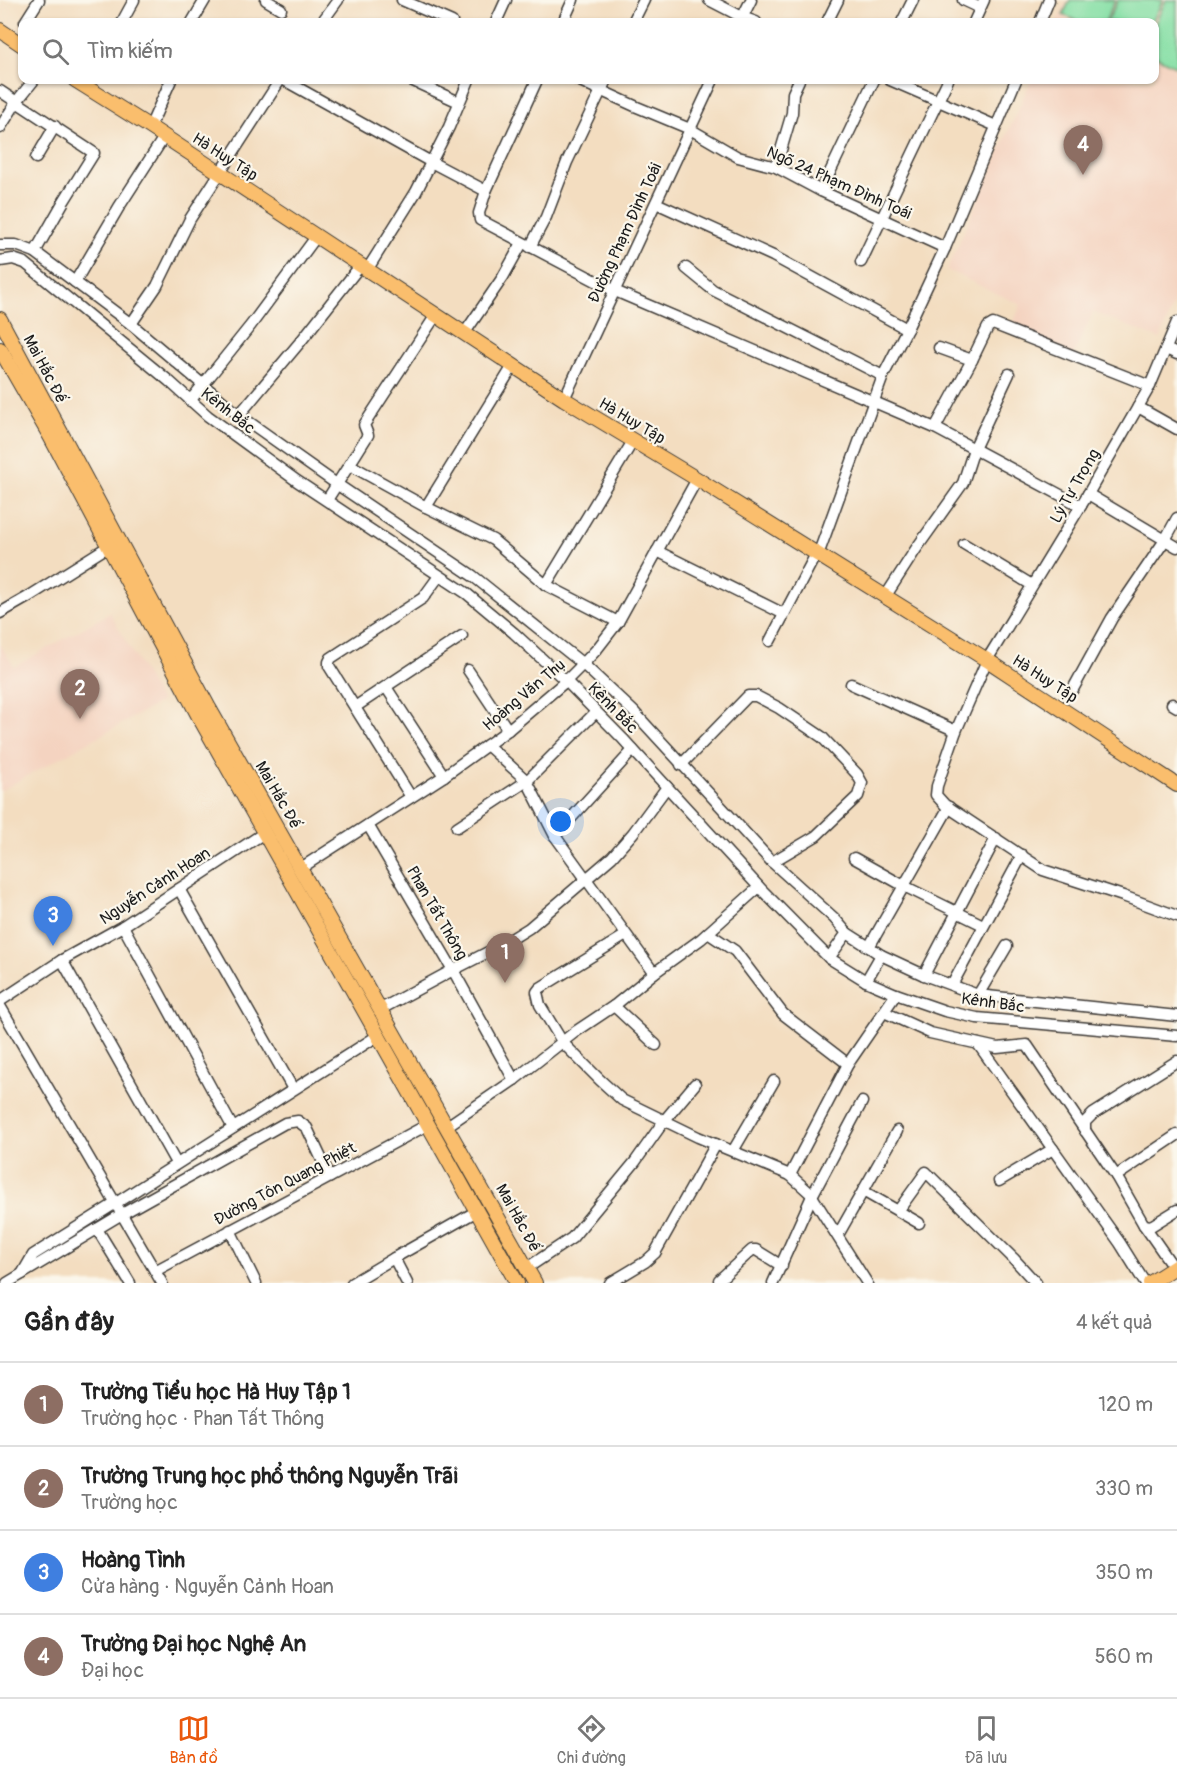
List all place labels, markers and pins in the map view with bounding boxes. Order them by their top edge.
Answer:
pin: 4 [1064,126,1102,175]
pin: 2 [60,670,100,719]
pin: 3 [34,896,72,946]
pin: 1 [486,934,524,983]

